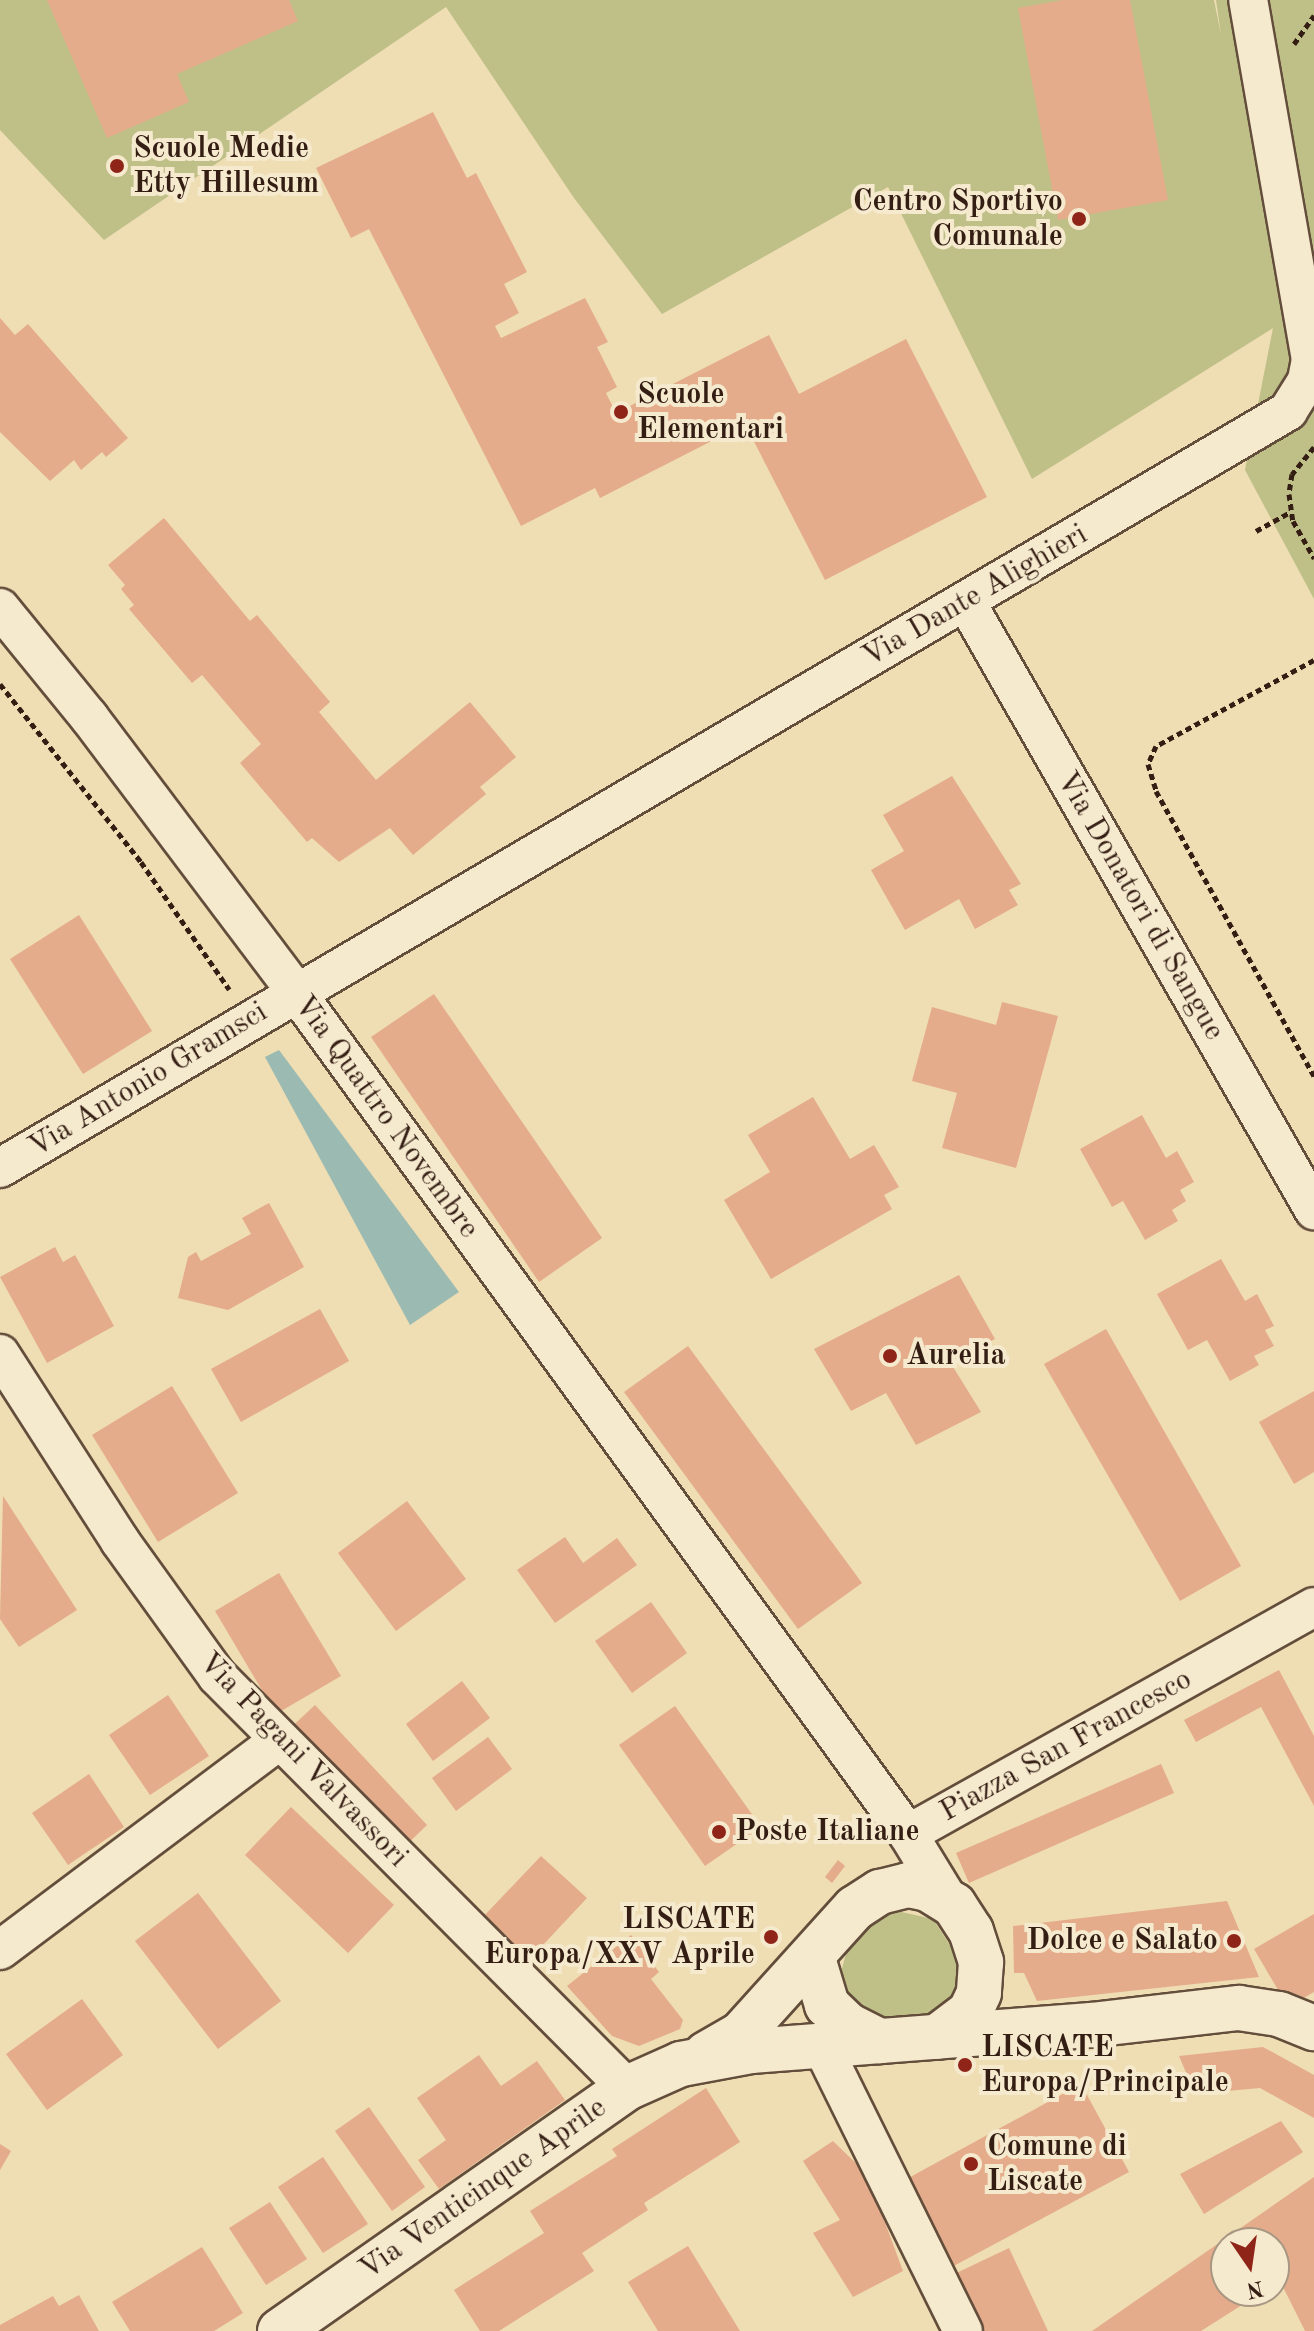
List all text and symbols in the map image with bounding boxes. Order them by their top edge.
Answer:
place label: Scuole Medie Etty Hillesum [133,131,319,202]
marker: Scuole Medie Etty Hillesum [108,157,126,175]
place label: Centro Sportivo Comunale [853,184,1063,254]
marker: Centro Sportivo Comunale [1070,210,1088,228]
place label: Scuole Elementari [637,377,784,448]
marker: Scuole Elementari [612,403,630,421]
street label: Via Dante Alighieri [856,517,1094,675]
street label: Via Donatori di Sangue [1048,765,1232,1047]
street label: Via Quattro Novembre [286,988,486,1246]
street label: Via Antonio Gramsci [22,995,274,1165]
place label: Aurelia [906,1338,1006,1374]
marker: Aurelia [881,1347,899,1365]
street label: Via Pagani Valvassori [191,1645,415,1875]
street label: Piazza San Francesco [934,1662,1198,1830]
place label: Poste Italiane [735,1814,920,1850]
marker: Poste Italiane [710,1823,728,1841]
place label: LISCATE Europa/XXV Aprile [484,1902,755,1972]
place label: Dolce e Salato [1027,1923,1218,1959]
marker: LISCATE Europa/XXV Aprile [762,1928,780,1946]
marker: Dolce e Salato [1225,1932,1243,1950]
place label: LISCATE Europa/Principale [981,2030,1229,2100]
marker: LISCATE Europa/Principale [956,2056,974,2074]
street label: Via Venticinque Aprile [352,2090,614,2288]
place label: Comune di Liscate [987,2129,1127,2200]
marker: Comune di Liscate [962,2155,980,2173]
north arrow [1210,2227,1290,2307]
text: N [1244,2276,1266,2301]

